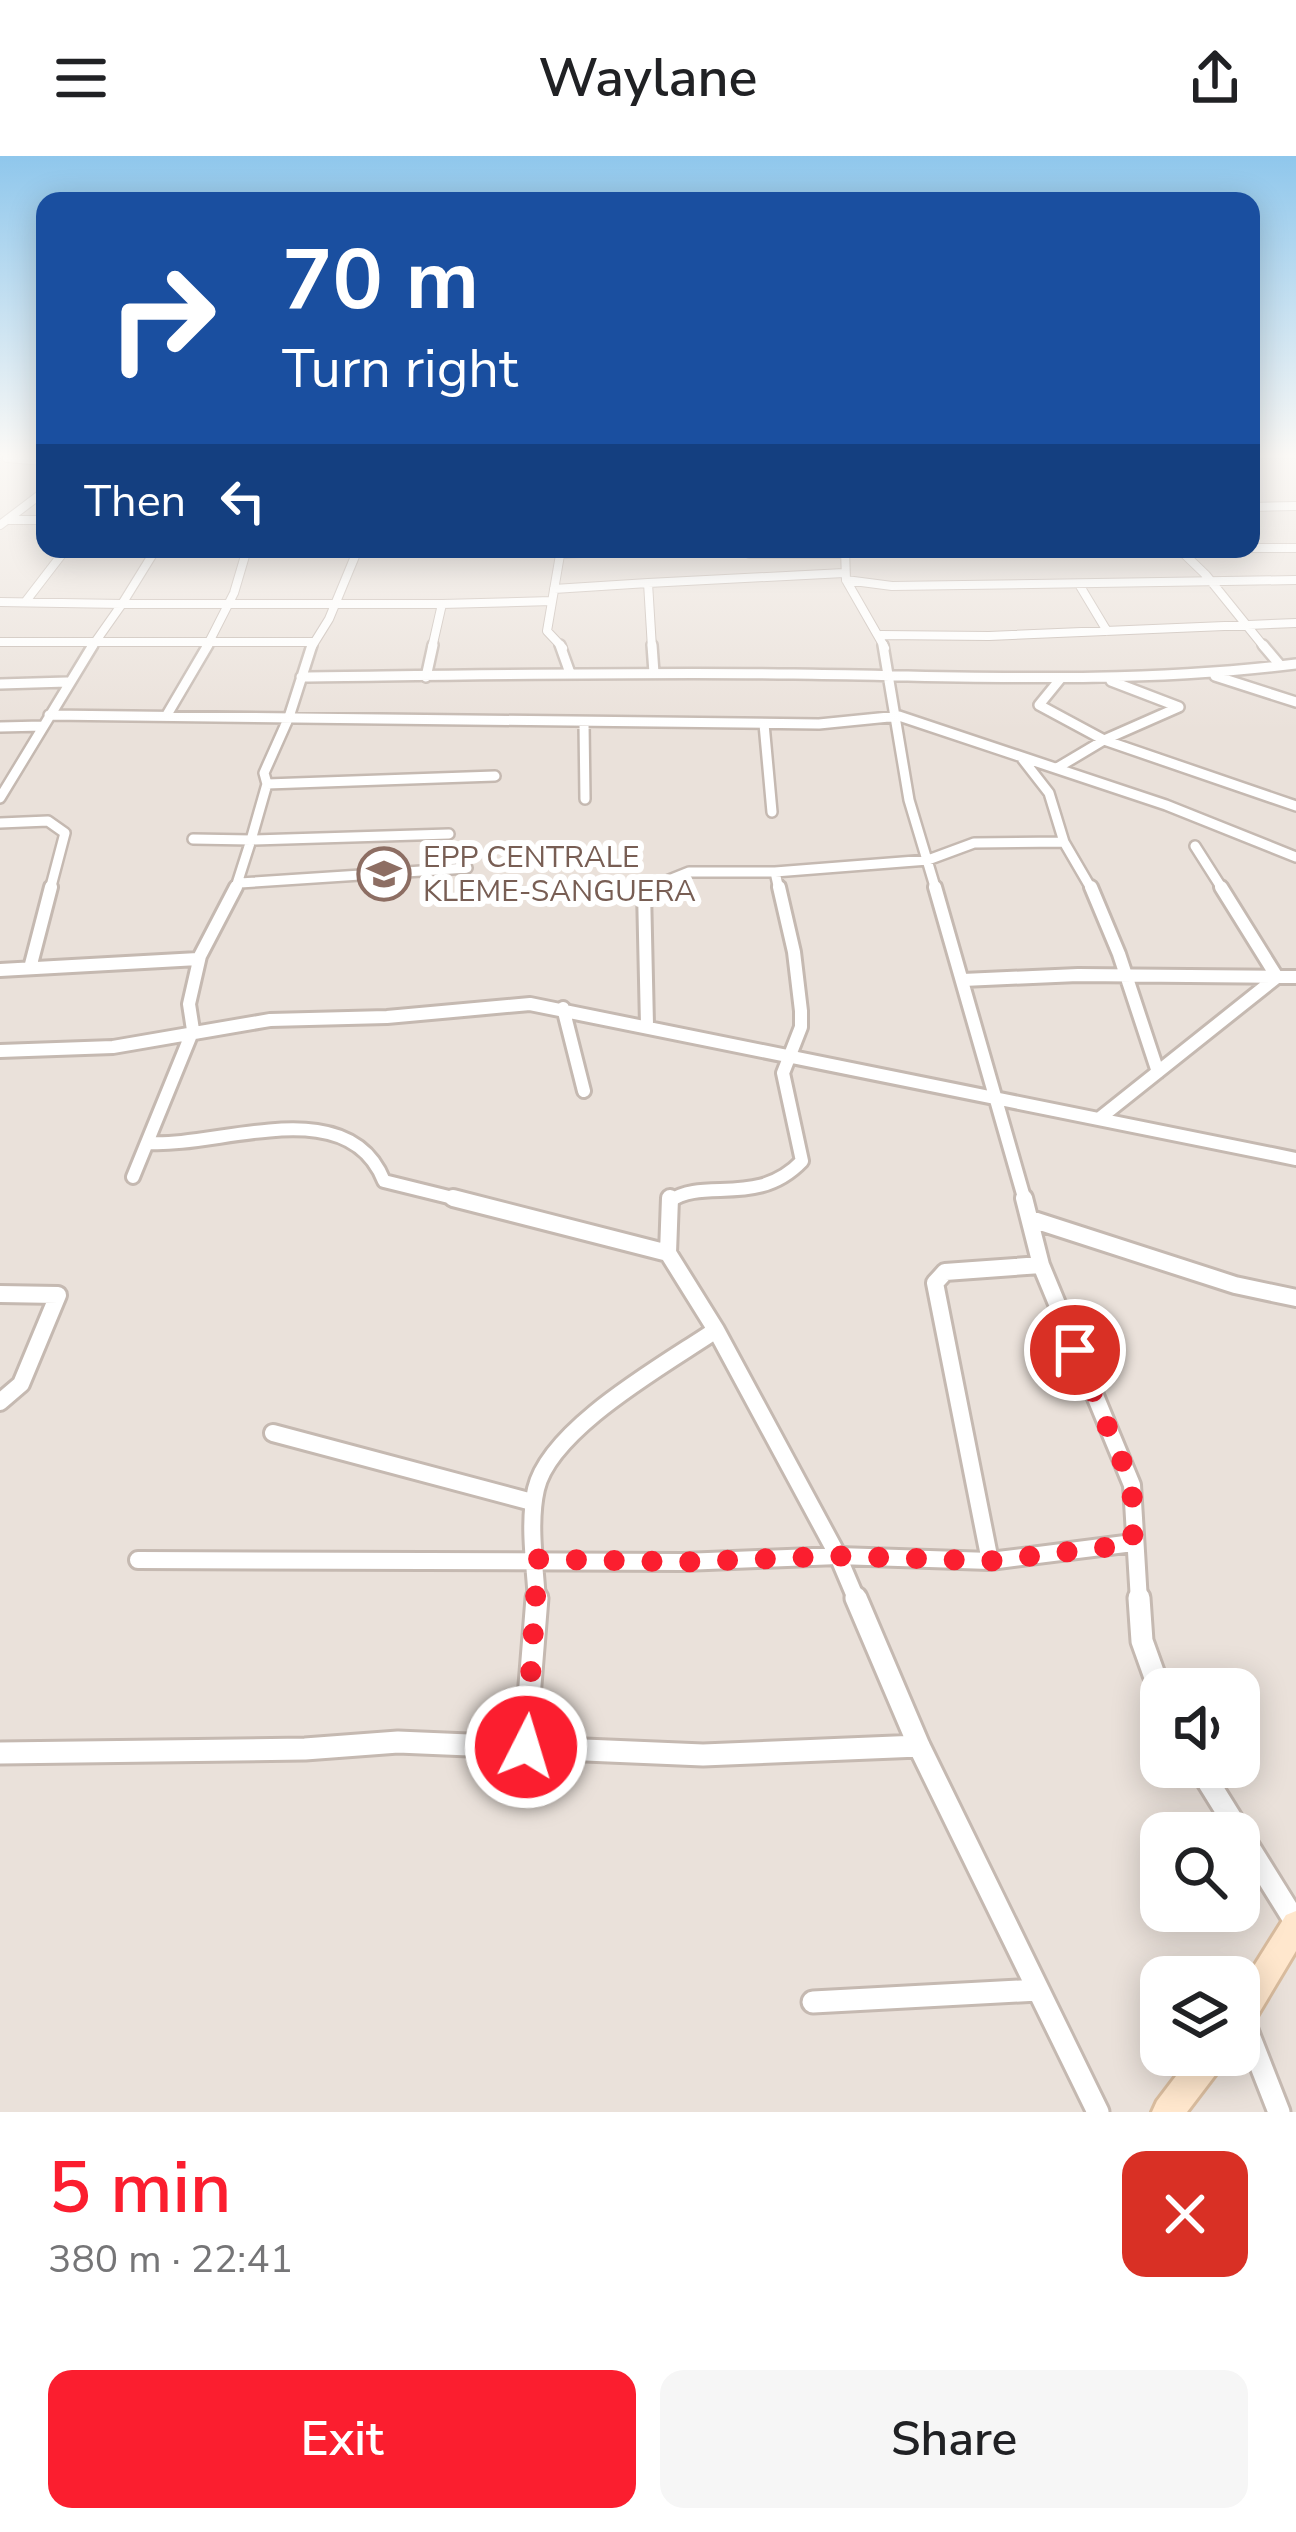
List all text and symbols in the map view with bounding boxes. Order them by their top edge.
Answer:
text: Waylane [538,41,758,115]
icon: menu [48,45,114,111]
icon: share [1182,45,1248,111]
text: 70 m [282,223,479,338]
icon: right [84,240,240,396]
text: Turn right [282,332,518,406]
icon: left [210,468,276,534]
text: Then [84,471,186,532]
place label: EPP CENTRALE KLEME-SANGUERA [423,837,696,912]
school or university icon: EPP CENTRALE KLEME-SANGUERA [356,846,412,902]
pin [1024,1299,1126,1401]
icon: arrive [1042,1317,1108,1383]
map controls [1140,1668,1260,2076]
button: sound [1140,1668,1260,1788]
position arrow [463,1684,589,1810]
button: search [1140,1812,1260,1932]
button: layers [1140,1956,1260,2076]
text: 5 min [48,2139,231,2237]
button: close [1122,2151,1248,2277]
text: 380 m · 22:41 [48,2233,293,2286]
button: Exit [48,2370,636,2508]
button: Share [660,2370,1248,2508]

